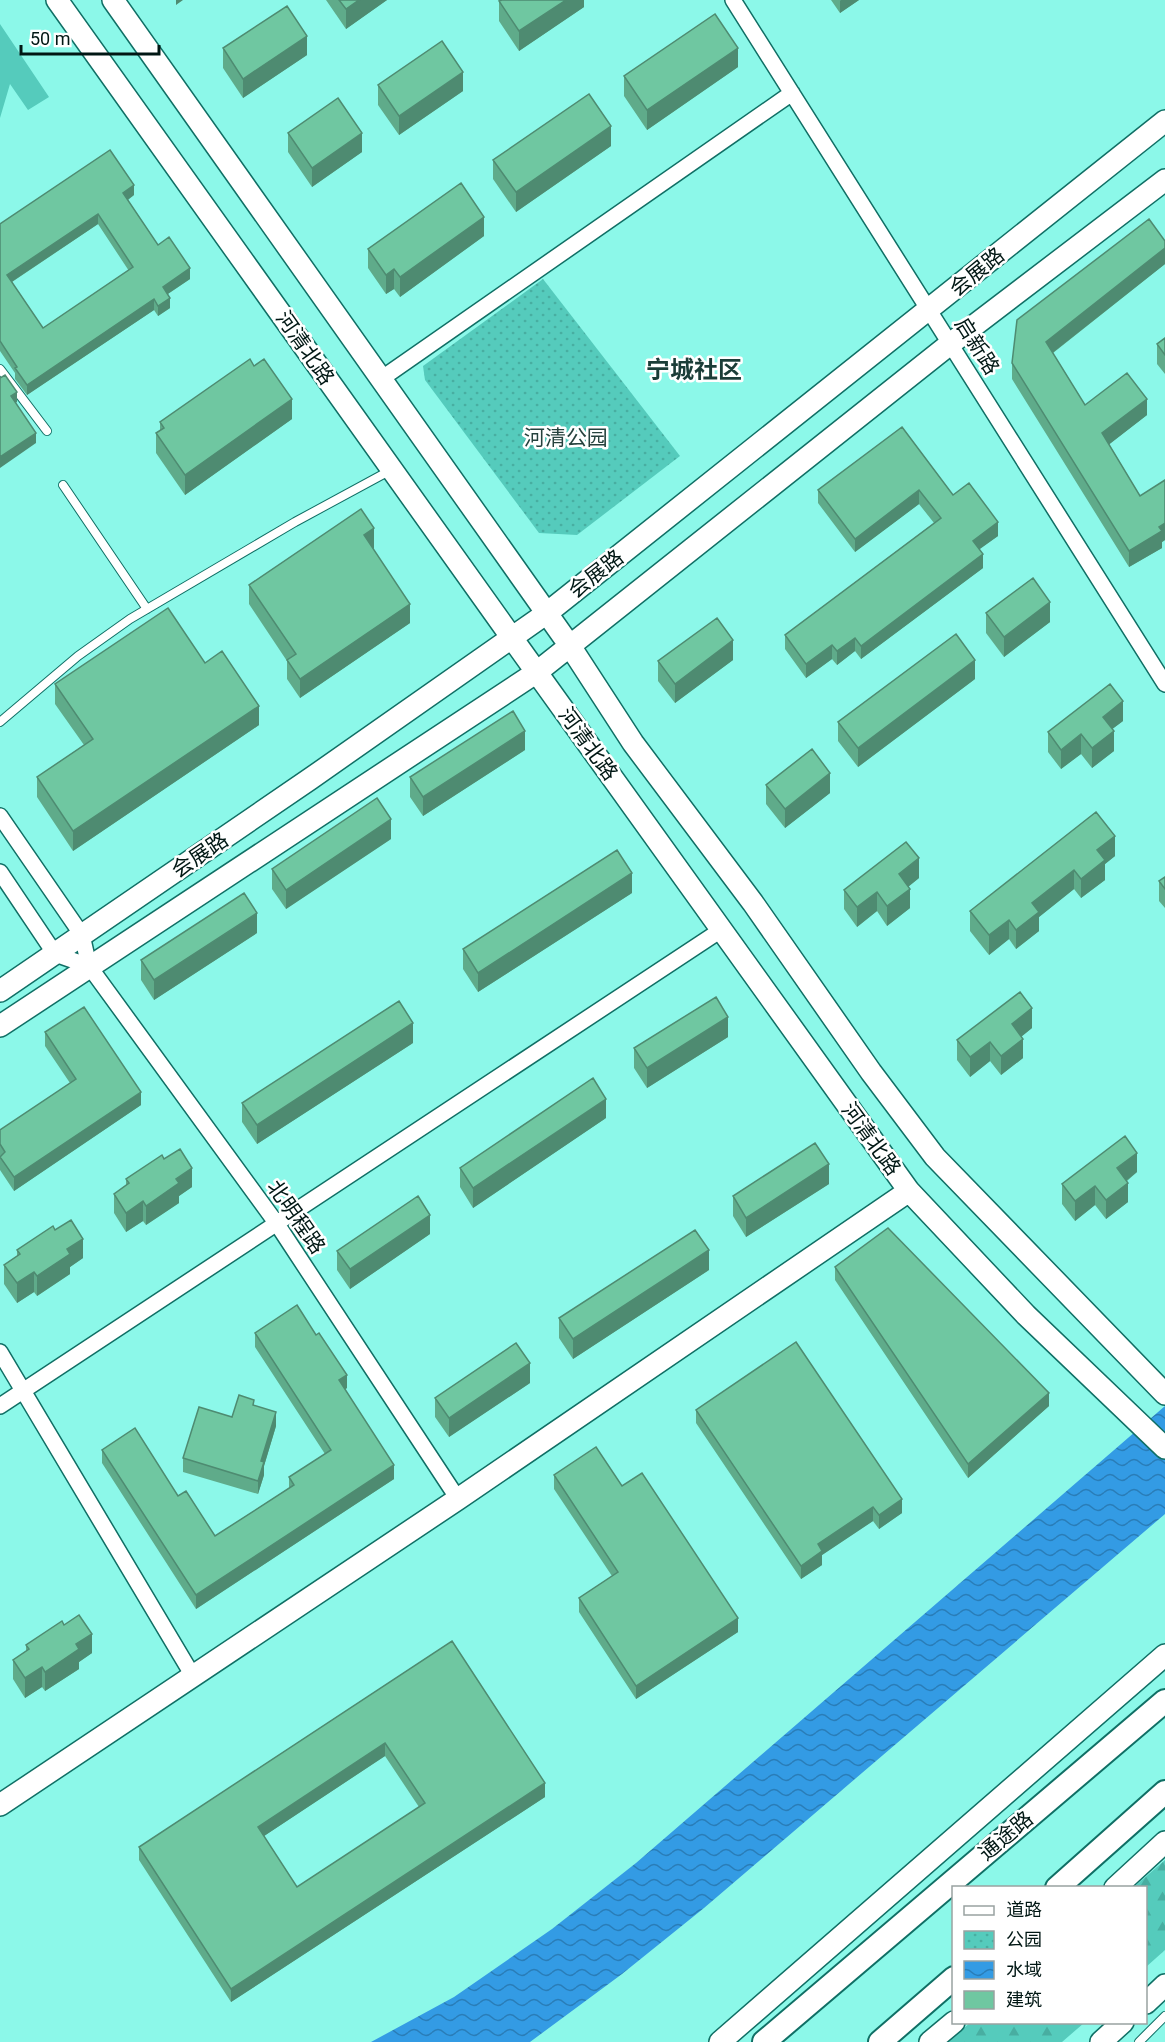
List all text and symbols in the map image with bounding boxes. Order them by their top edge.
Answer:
scale bar [21,18,159,56]
text: 50 m [30,28,70,49]
street label: 会展路 [945,243,1009,301]
street label: 河清北路 [271,307,339,389]
street label: 启新路 [950,313,1004,379]
district label: 宁城社区 [646,356,742,384]
park label: 河清公园 [524,426,608,450]
street label: 会展路 [564,545,628,603]
street label: 河清北路 [554,703,622,785]
street label: 会展路 [167,827,233,883]
street label: 河清北路 [837,1098,905,1180]
street label: 北明程路 [262,1176,330,1258]
street label: 通途路 [974,1807,1038,1865]
legend [952,1886,1147,2024]
text: 道路 [1006,1899,1042,1920]
text: 公园 [1006,1929,1042,1950]
text: 水域 [1006,1959,1042,1980]
text: 建筑 [1006,1989,1042,2010]

